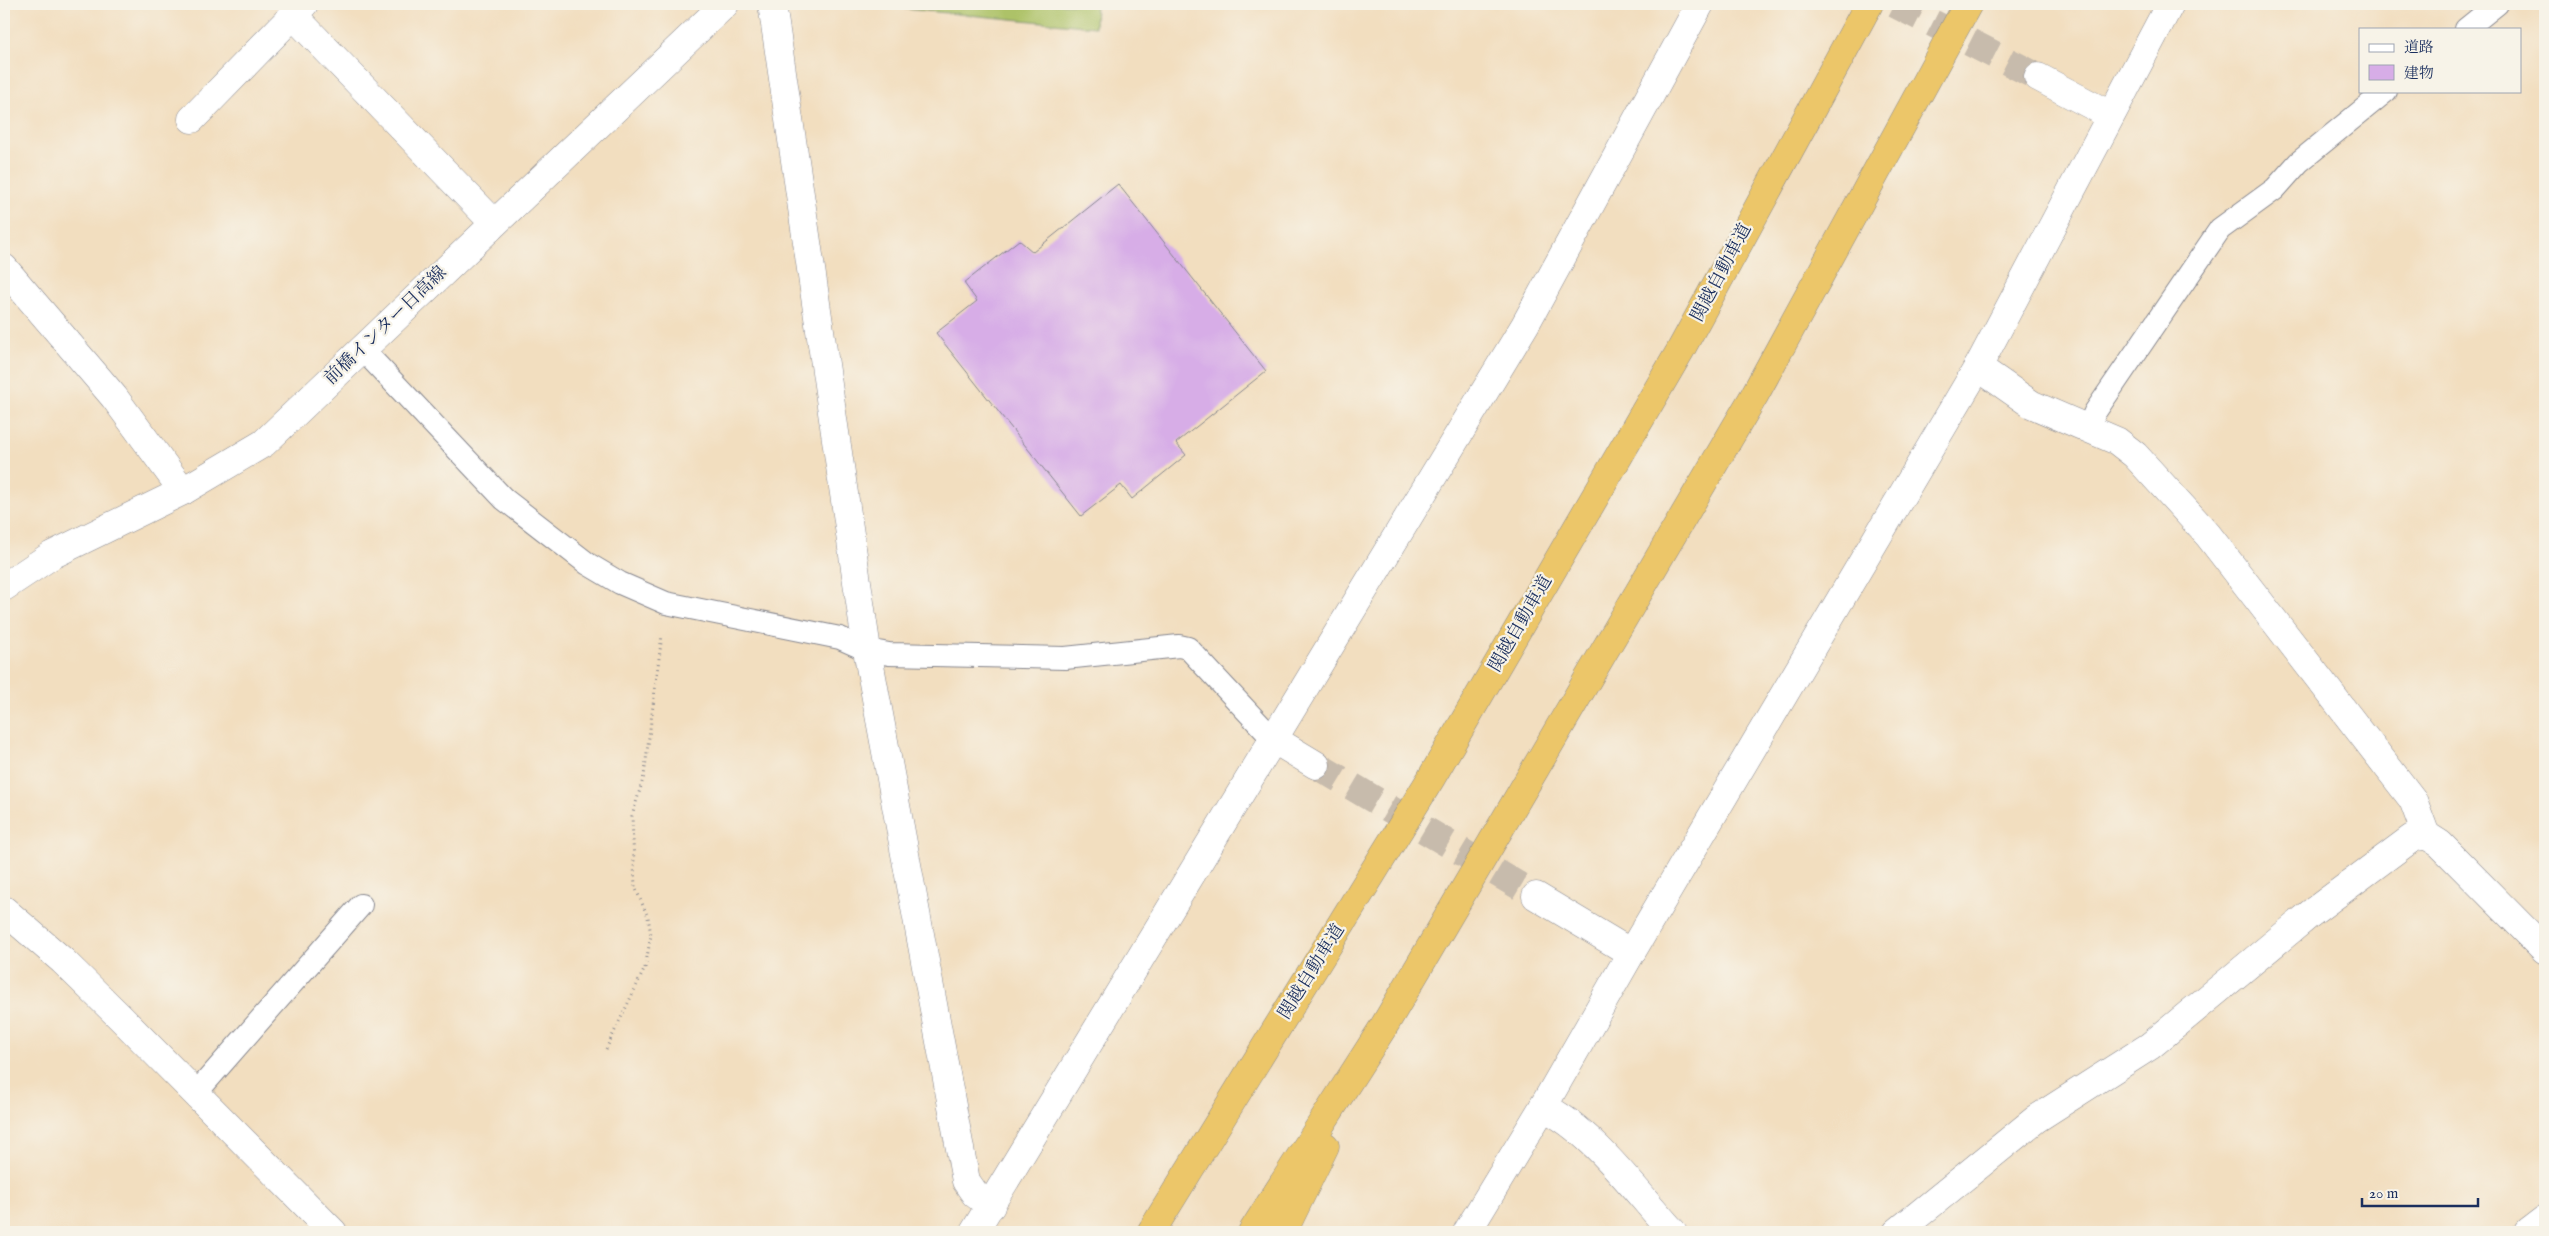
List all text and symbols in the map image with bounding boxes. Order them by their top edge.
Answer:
legend [2359,28,2522,92]
text: 道路 [2404,38,2434,57]
text: 建物 [2404,64,2434,83]
street label: 関越自動車道 [1686,220,1758,326]
street label: 前橋インター日高線 [320,262,452,390]
street label: 関越自動車道 [1484,571,1558,677]
street label: 関越自動車道 [1274,920,1350,1024]
scale bar [2362,1176,2478,1208]
text: 20 m [2369,1184,2399,1203]

